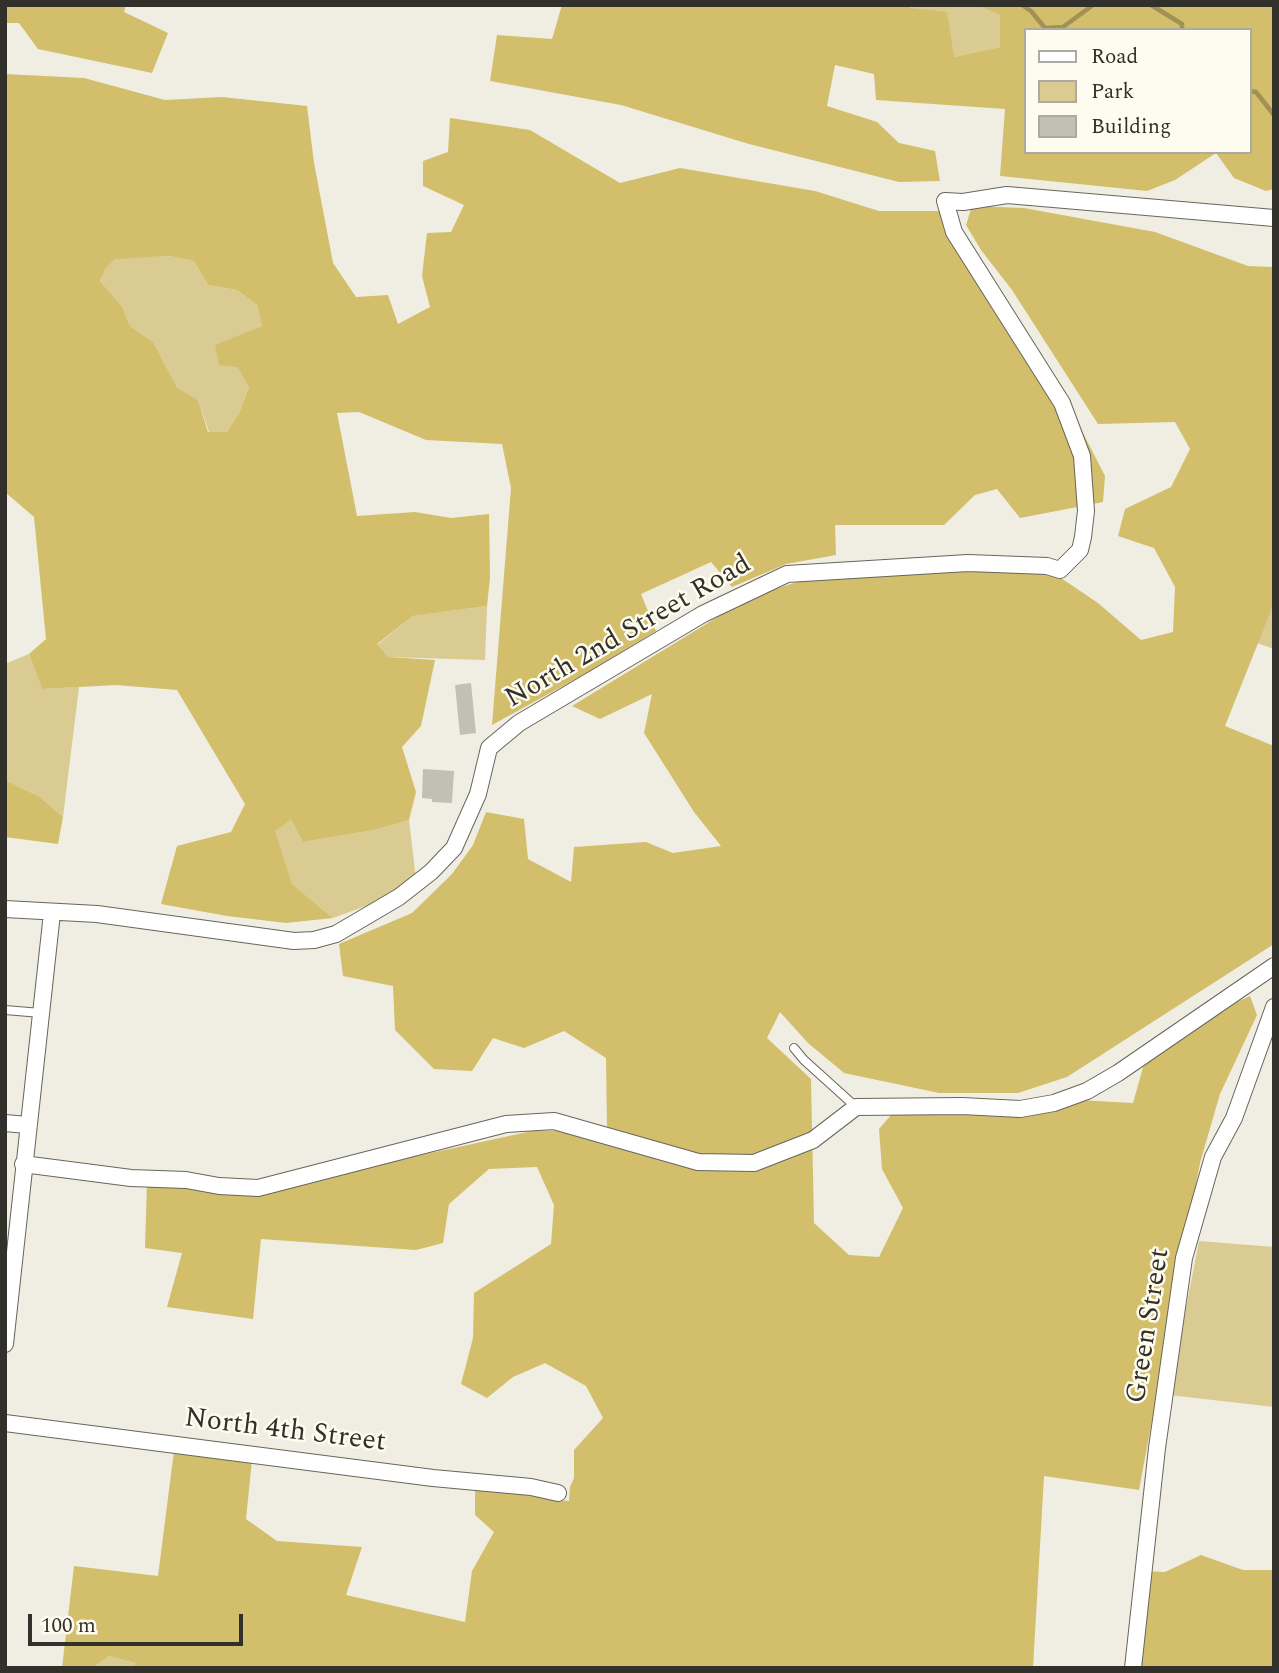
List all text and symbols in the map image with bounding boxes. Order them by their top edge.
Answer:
legend [1024,28,1251,154]
text: Road [1091,41,1138,73]
text: Park [1091,76,1134,108]
text: Building [1091,111,1171,143]
street label: North 2nd Street Road [500,549,758,717]
street label: Green Street [1121,1246,1179,1406]
street label: North 4th Street [182,1403,388,1461]
scale bar [32,1600,247,1644]
text: 100 m [41,1610,96,1642]

